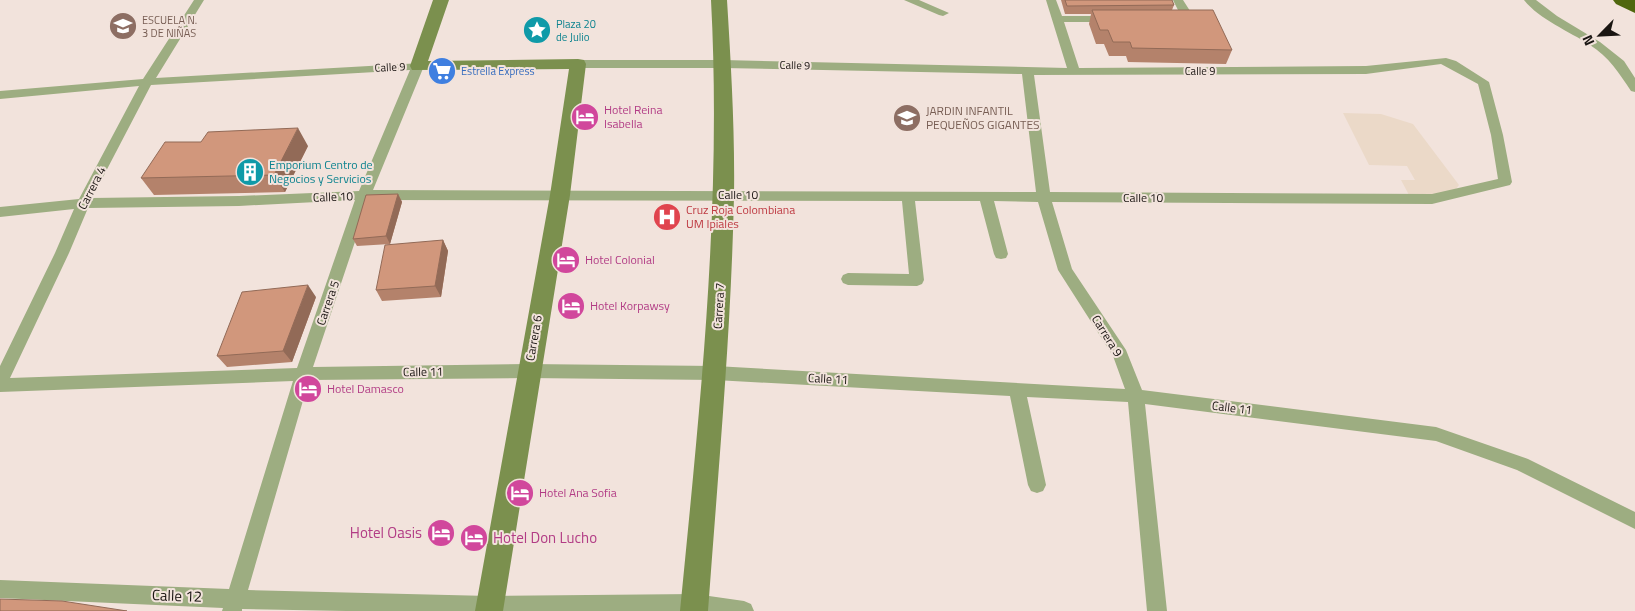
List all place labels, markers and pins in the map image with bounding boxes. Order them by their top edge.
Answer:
school or university icon: ESCUELA N. 3 DE NIÑAS [108,11,138,41]
place label: ESCUELA N. 3 DE NIÑAS [142,12,197,41]
place icon: Plaza 20 de Julio [522,15,552,45]
place label: Plaza 20 de Julio [556,16,596,45]
supermarket icon: Estrella Express [427,56,457,86]
place label: Estrella Express [461,63,535,79]
place label: Hotel Reina Isabella [604,100,662,133]
place label: JARDIN INFANTIL PEQUEÑOS GIGANTES [926,101,1040,134]
hotel icon: Hotel Reina Isabella [570,102,600,132]
school or university icon: JARDIN INFANTIL PEQUEÑOS GIGANTES [892,103,922,133]
place label: Emporium Centro de Negocios y Servicios [269,155,373,188]
building icon: Emporium Centro de Negocios y Servicios [235,157,265,187]
place label: Cruz Roja Colombiana UM Ipiales [686,200,795,233]
hospital icon: Cruz Roja Colombiana UM Ipiales [652,202,682,232]
hotel icon: Hotel Colonial [551,245,581,275]
place label: Hotel Colonial [585,250,655,269]
hotel icon: Hotel Korpawsy [556,291,586,321]
place label: Hotel Korpawsy [590,296,670,315]
hotel icon: Hotel Damasco [293,374,323,404]
place label: Hotel Damasco [327,379,404,398]
hotel icon: Hotel Ana Sofia [505,478,535,508]
place label: Hotel Ana Sofia [539,483,617,502]
hotel icon: Hotel Oasis [426,518,456,548]
place label: Hotel Oasis [350,521,422,544]
hotel icon: Hotel Don Lucho [459,523,489,553]
place label: Hotel Don Lucho [493,526,597,549]

